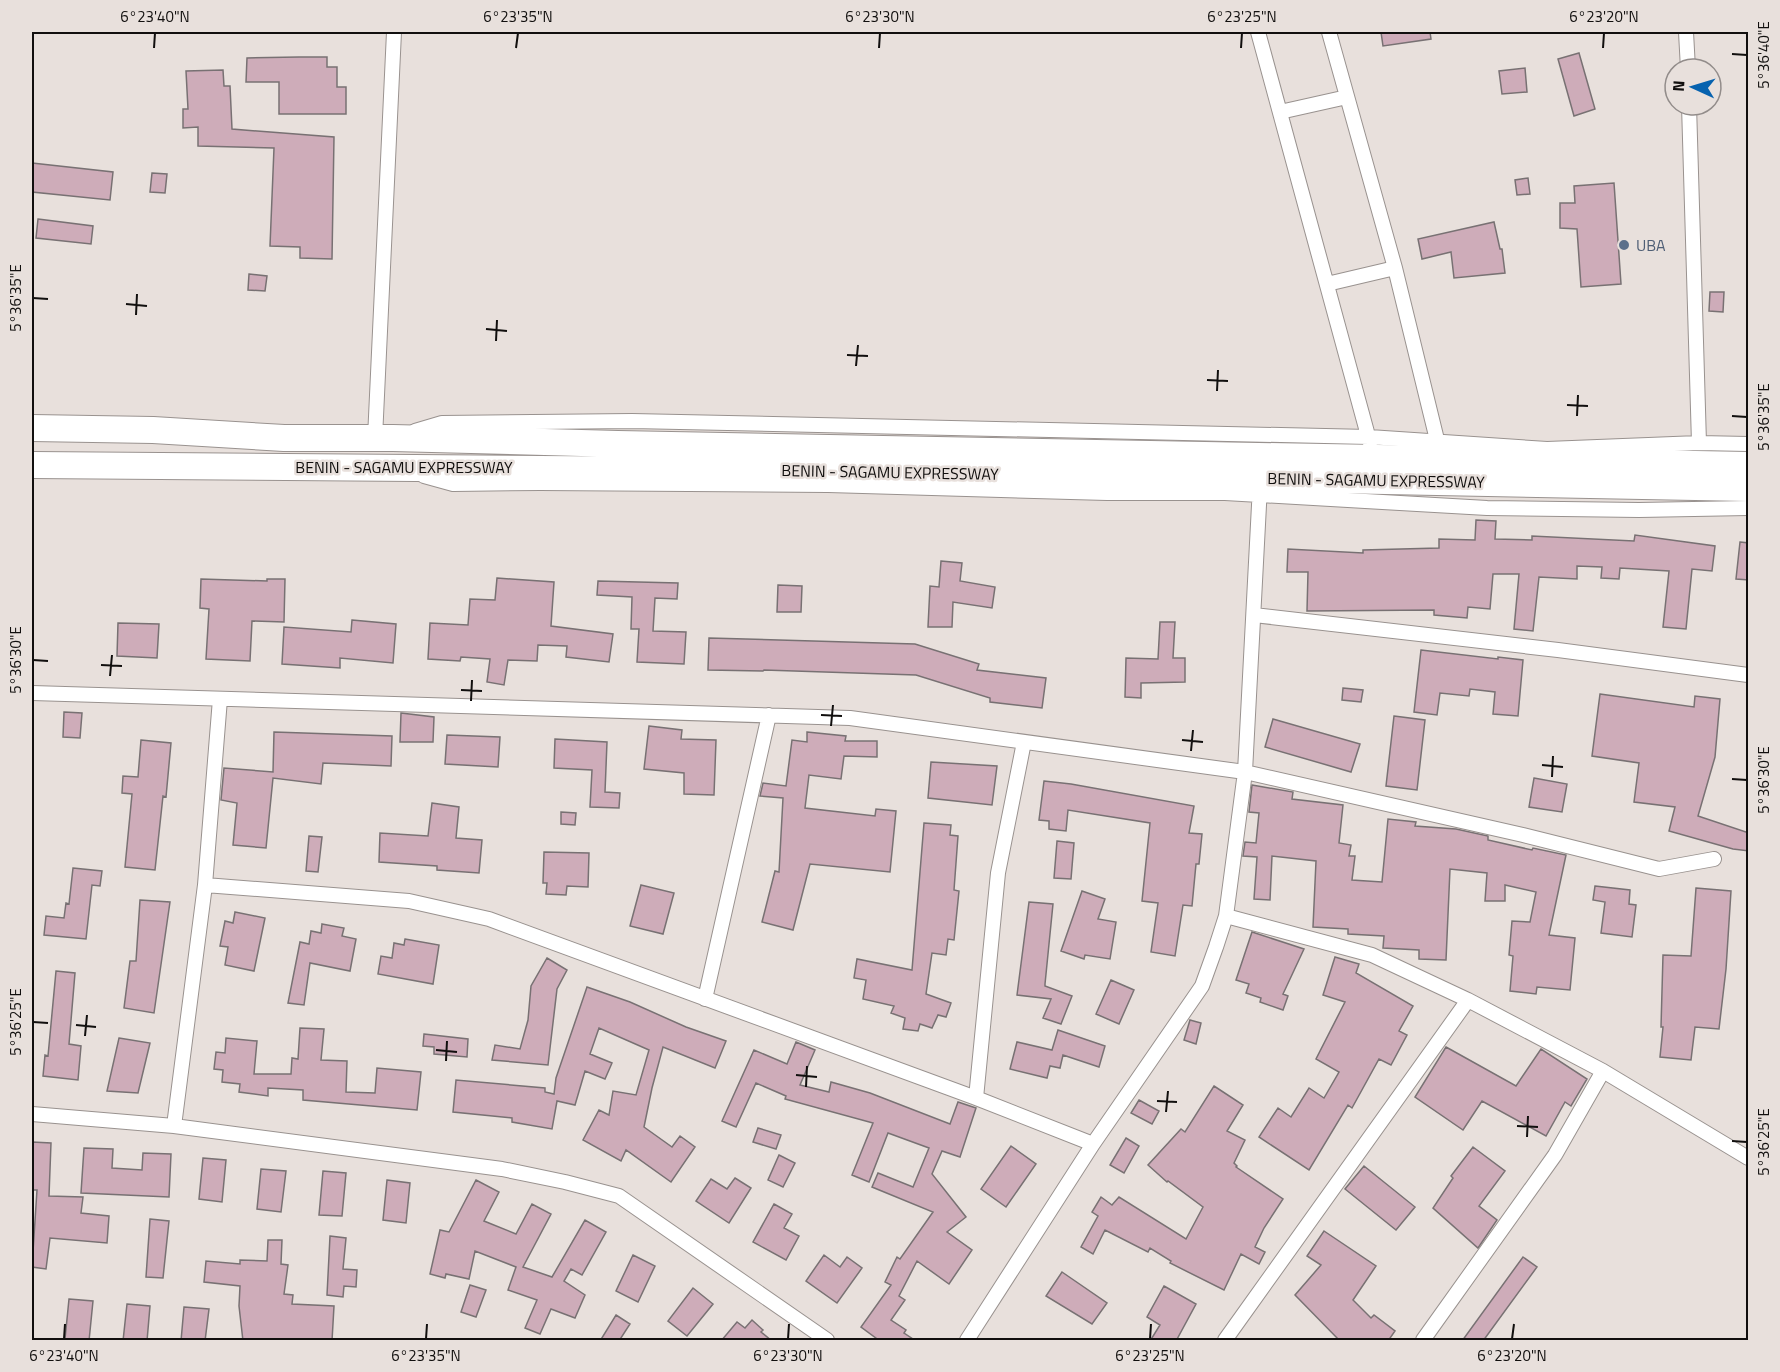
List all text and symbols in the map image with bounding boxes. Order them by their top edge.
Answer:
text: 6°23'40"N [120,5,190,28]
text: 6°23'35"N [483,5,553,28]
text: 6°23'30"N [845,5,915,28]
text: 6°23'25"N [1207,5,1277,28]
text: 6°23'20"N [1569,5,1639,28]
text: 5°36'40"E [1752,21,1775,89]
north arrow [1663,57,1723,117]
text: N [1666,80,1690,92]
place label: UBA [1636,233,1666,257]
marker: UBA [1617,238,1631,252]
text: 5°36'35"E [4,264,27,332]
text: 5°36'35"E [1752,383,1775,451]
street label: BENIN - SAGAMU EXPRESSWAY [295,455,513,479]
street label: BENIN - SAGAMU EXPRESSWAY [781,458,999,486]
street label: BENIN - SAGAMU EXPRESSWAY [1267,466,1485,494]
text: 5°36'30"E [4,626,27,694]
text: 5°36'30"E [1752,746,1775,814]
text: 5°36'25"E [4,988,27,1056]
text: 5°36'25"E [1752,1108,1775,1176]
text: 6°23'40"N [29,1344,99,1367]
text: 6°23'35"N [391,1344,461,1367]
text: 6°23'30"N [753,1344,823,1367]
text: 6°23'25"N [1115,1344,1185,1367]
text: 6°23'20"N [1477,1344,1547,1367]

